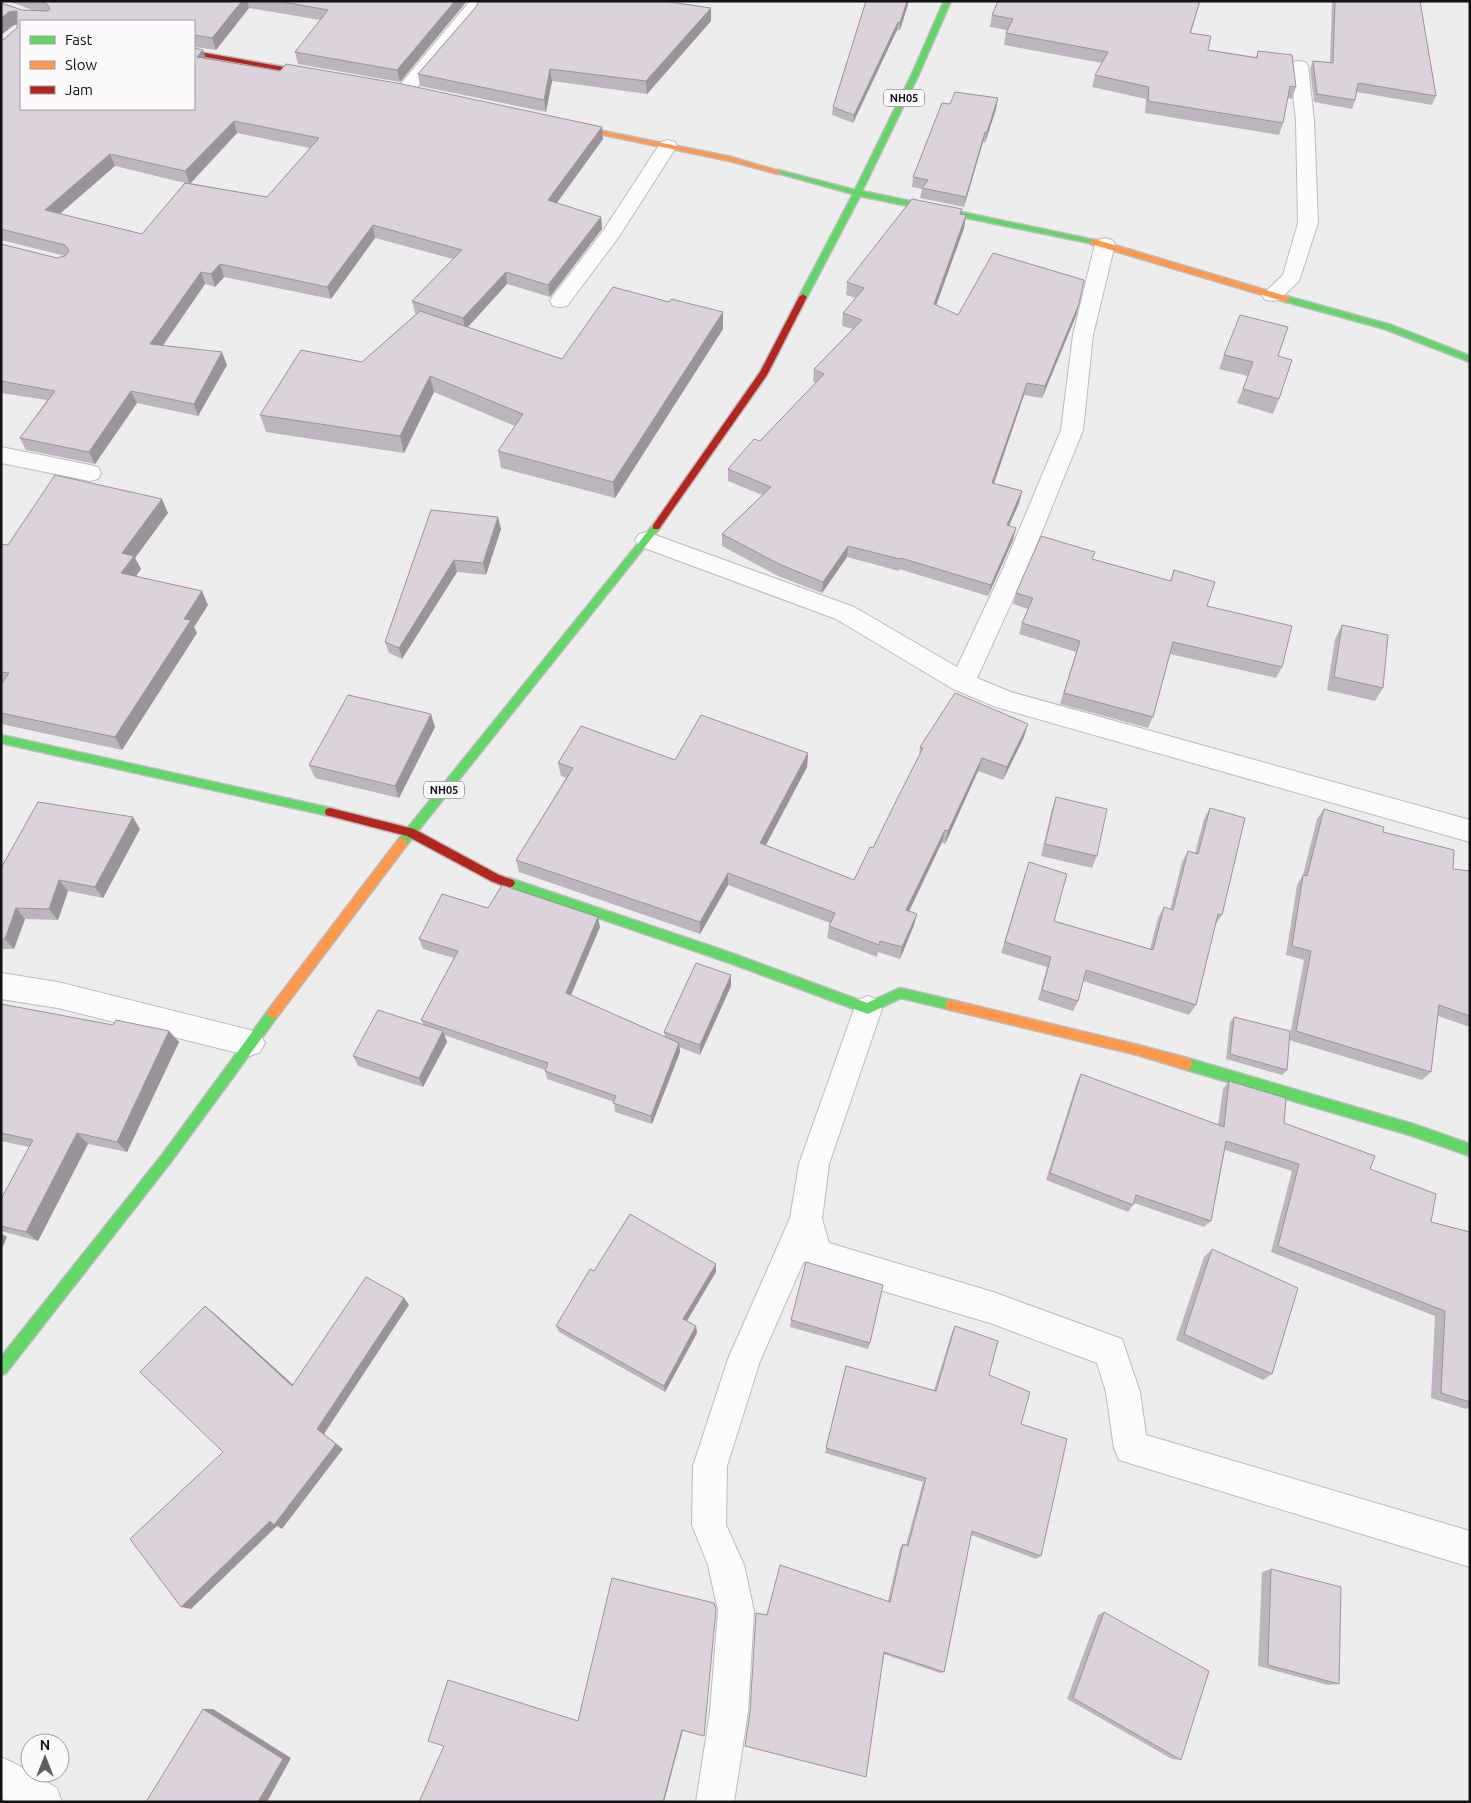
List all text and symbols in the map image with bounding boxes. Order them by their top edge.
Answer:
legend [20,20,195,110]
text: Fast [65,31,93,48]
text: Slow [65,56,98,73]
text: Jam [65,81,93,98]
road number: NH05 [884,90,924,106]
road number: NH05 [424,782,464,798]
north arrow [20,1733,70,1783]
text: N [40,1737,50,1753]

